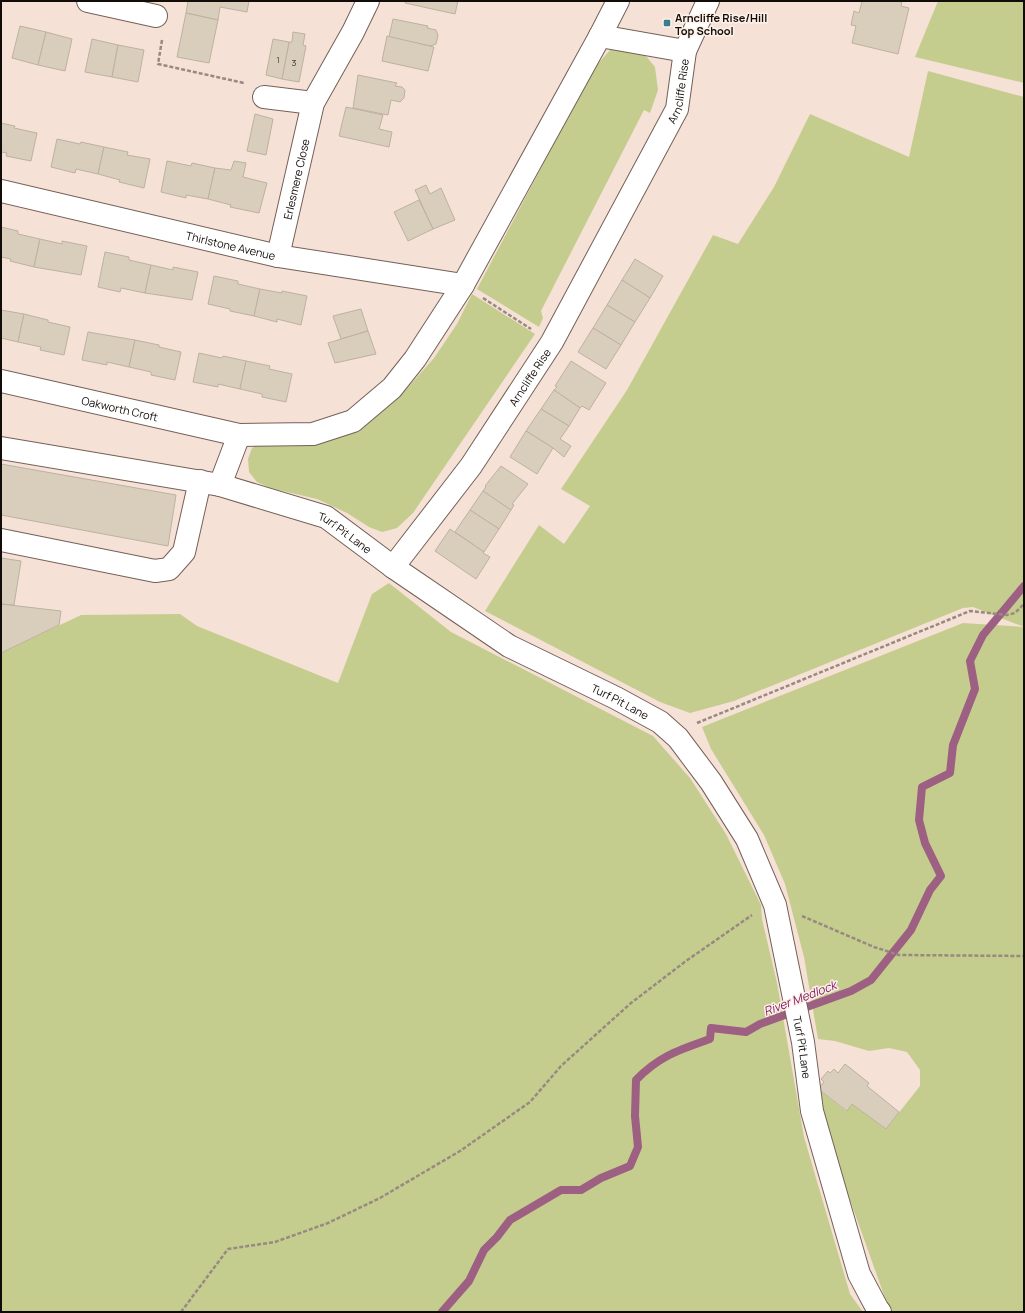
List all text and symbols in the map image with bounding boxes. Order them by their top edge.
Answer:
place label: Arncliffe Rise/Hill Top School [675,10,767,38]
marker: Arncliffe Rise/Hill Top School [662,18,672,28]
house number: 1 [276,53,280,66]
house number: 3 [292,56,297,69]
street label: Arncliffe Rise [663,57,691,126]
street label: Erlesmere Close [279,137,312,221]
street label: Thirlstone Avenue [184,227,278,263]
street label: Arncliffe Rise [505,345,554,409]
street label: Oakworth Croft [80,392,160,424]
street label: Turf Pit Lane [317,508,376,557]
street label: Turf Pit Lane [589,680,652,722]
water label: River Medlock [761,976,841,1020]
street label: Turf Pit Lane [790,1015,815,1080]

